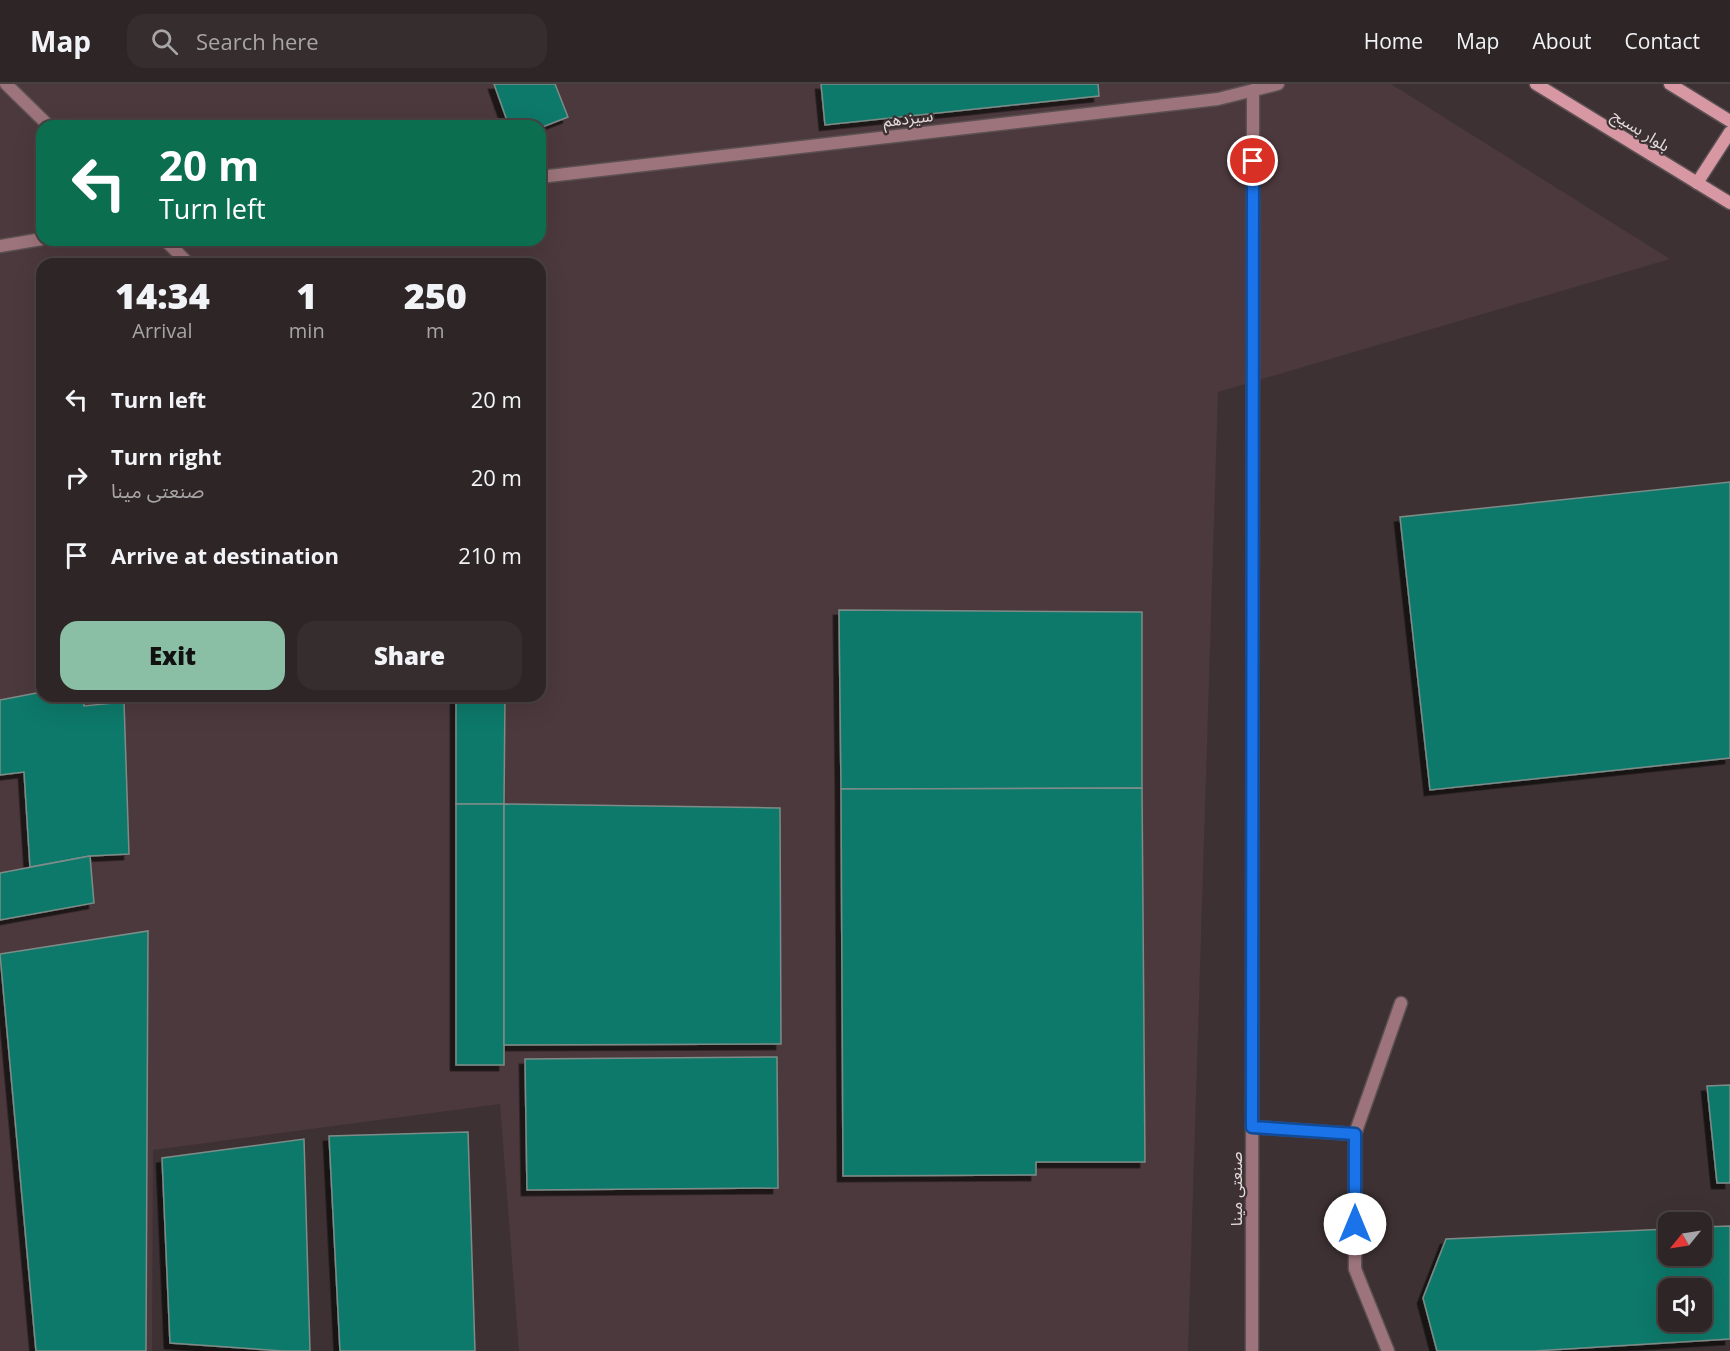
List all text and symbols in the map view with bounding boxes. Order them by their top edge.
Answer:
search box [127,14,547,68]
text: Map [30,22,91,60]
icon: search [148,25,181,58]
text: Search here [196,26,319,56]
text: Home [1364,27,1423,55]
text: Map [1456,27,1499,55]
text: About [1532,27,1592,55]
text: Contact [1625,27,1700,55]
street label: سیزدهم [882,104,934,134]
street label: بلوار بسیج [1607,104,1674,158]
pin [1227,135,1278,186]
text: 20 m [159,136,259,193]
icon: left [60,144,138,222]
icon: arrive [1236,144,1269,177]
text: Turn left [159,190,266,227]
text: 14:34 [115,271,210,320]
text: 1 [296,271,317,320]
text: 250 [404,271,467,320]
text: Arrival [132,317,193,344]
text: min [289,317,325,344]
text: m [426,317,445,344]
icon: left [60,383,93,416]
text: Turn left [111,384,206,414]
text: 20 m [471,384,522,414]
text: Turn right [111,441,222,471]
icon: right [60,461,93,494]
text: 20 m [471,462,522,492]
text: صنعتی مینا [111,477,204,504]
icon: arrive [60,539,93,572]
text: Arrive at destination [111,540,339,570]
text: 210 m [458,540,522,570]
button: Exit [60,621,285,690]
button: Share [297,621,522,690]
street label: صنعتی مینا [1225,1152,1247,1226]
position arrow [1323,1192,1387,1256]
north arrow [1658,1212,1712,1266]
map controls [1658,1212,1712,1332]
button: sound [1658,1278,1712,1332]

